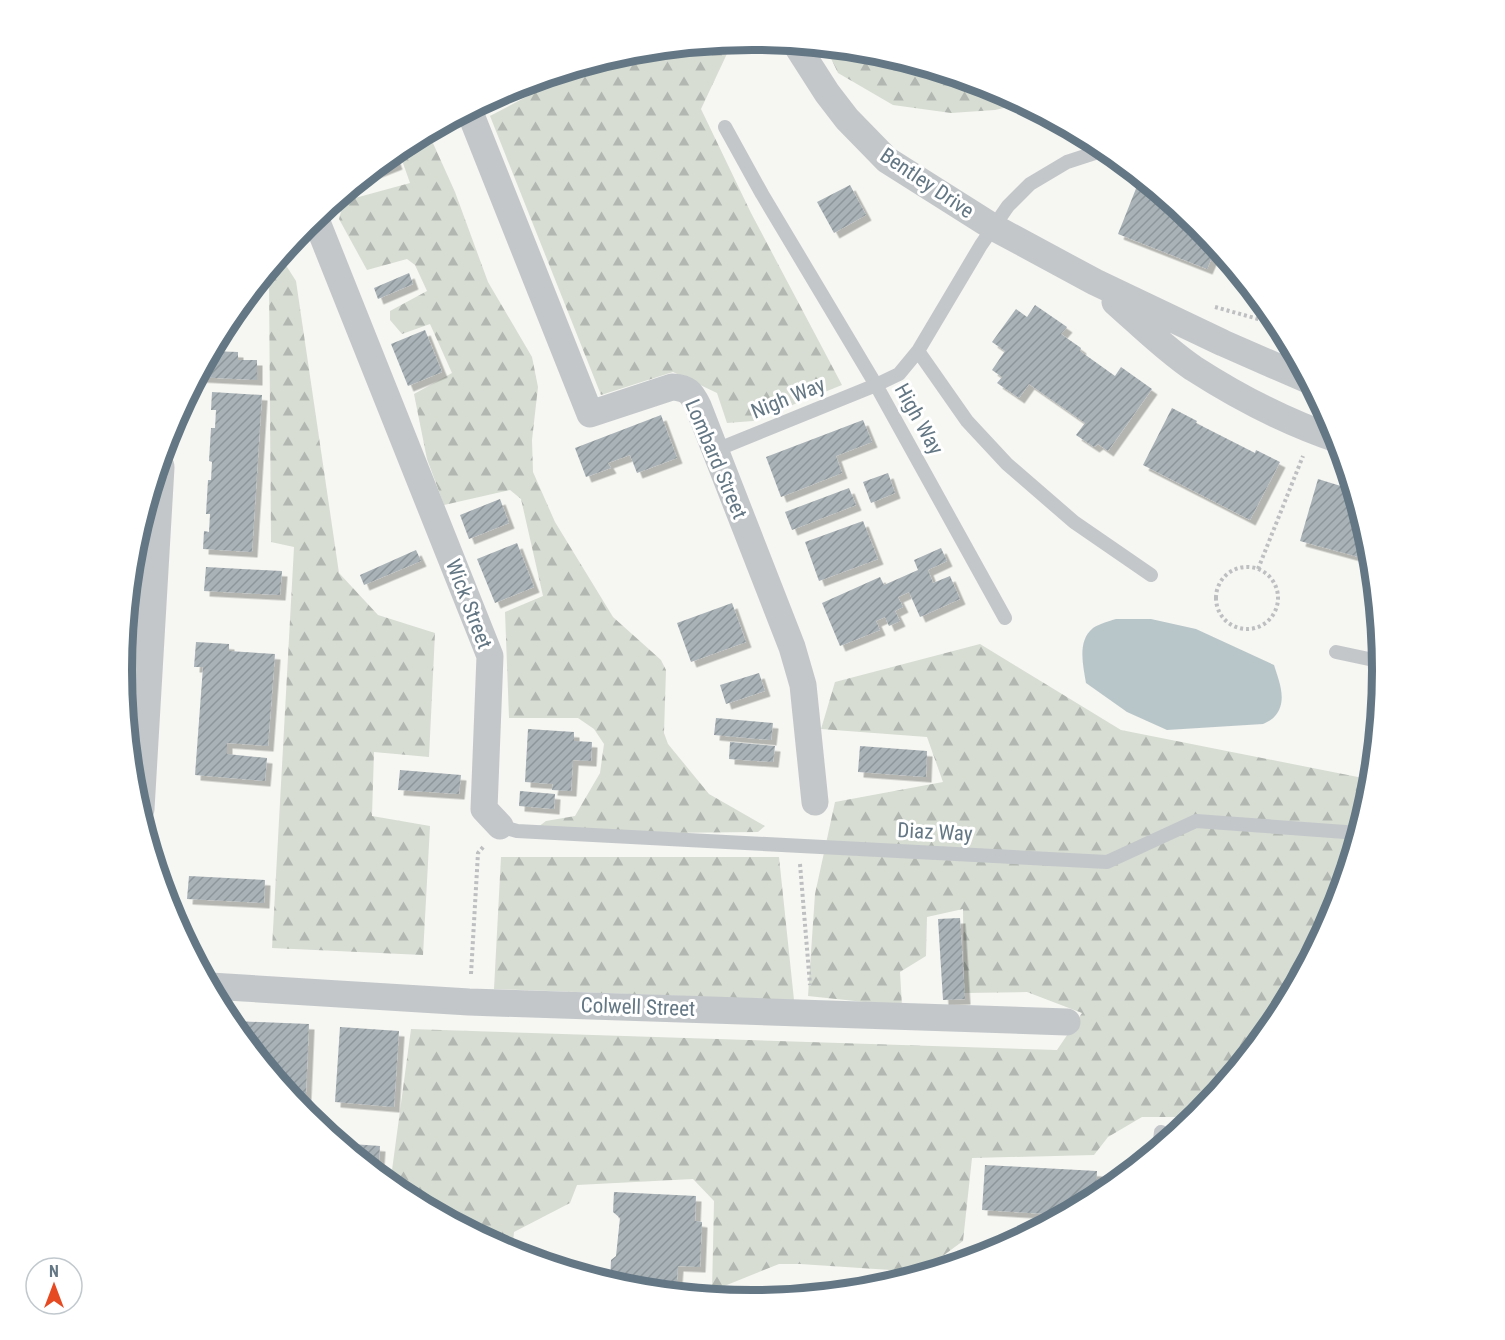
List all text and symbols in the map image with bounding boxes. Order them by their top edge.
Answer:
street label: Bentley Drive [876,143,978,223]
street label: Nigh Way [748,372,829,424]
street label: High Way [890,379,948,459]
street label: Lombard Street [680,396,752,522]
street label: Wick Street [441,556,497,652]
street label: Diaz Way [897,818,973,846]
street label: Colwell Street [580,993,696,1021]
north arrow [24,1256,84,1316]
text: N [49,1262,59,1281]

